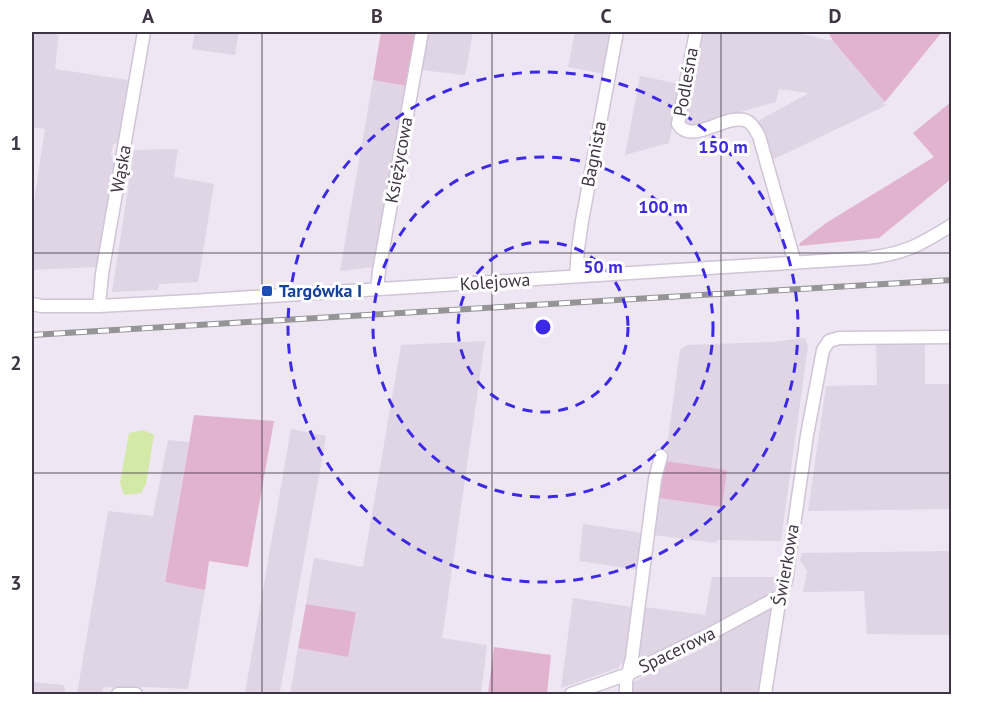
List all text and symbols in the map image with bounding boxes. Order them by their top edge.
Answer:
text: A [142,3,155,29]
text: B [371,3,383,29]
text: C [600,3,612,29]
text: D [829,3,842,29]
street label: Podleśna [668,46,703,118]
street label: Księżycowa [380,115,417,205]
street label: Bagnista [576,119,611,189]
text: 1 [10,130,22,156]
text: 150 m [698,135,748,158]
street label: Wąska [105,143,136,195]
text: 100 m [638,195,688,218]
text: 50 m [583,255,623,278]
street label: Kolejowa [459,268,531,295]
place label: Targówka I [279,279,362,302]
marker: Targówka I [260,284,274,298]
centre of rings [533,317,553,337]
text: 2 [10,350,22,376]
street label: Świerkowa [767,522,804,608]
text: 3 [10,570,22,596]
street label: Spacerowa [635,621,719,678]

